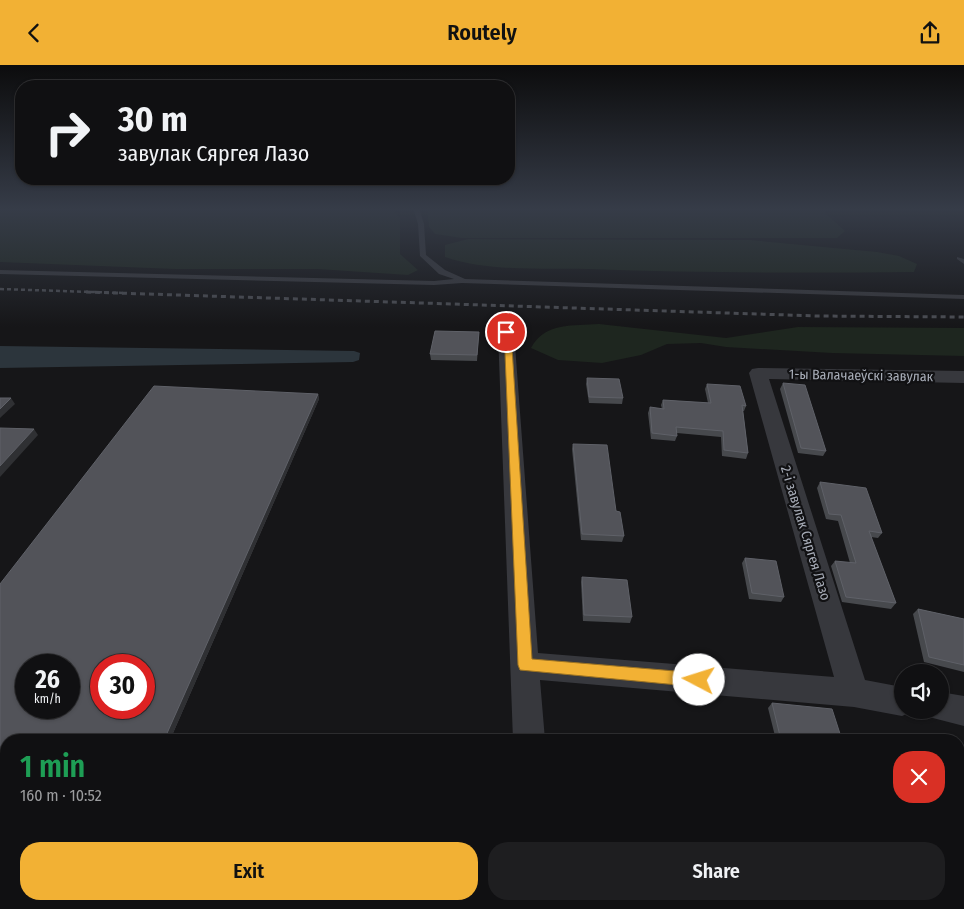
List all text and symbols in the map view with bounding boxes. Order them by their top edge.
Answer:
icon: back [20,19,48,47]
text: Routely [447,19,517,46]
icon: share [916,19,944,47]
text: 30 m [118,98,188,140]
icon: right [35,100,100,165]
text: завулак Сяргея Лазо [118,140,309,167]
pin [485,311,527,353]
icon: arrive [492,318,520,346]
street label: 1-ы Валачаеўскі завулак [789,366,934,385]
street label: 2-і завулак Сяргея Лазо [777,464,834,603]
position arrow [672,653,724,705]
speed limit sign: 30 [90,654,155,719]
map controls [894,664,949,719]
button: sound [894,664,949,719]
text: 26 [35,665,60,695]
text: km/h [34,692,61,706]
text: 1 min [20,749,85,785]
button: close [893,751,945,803]
text: 160 m · 10:52 [20,786,102,805]
button: Exit [20,842,478,900]
button: Share [488,842,945,900]

